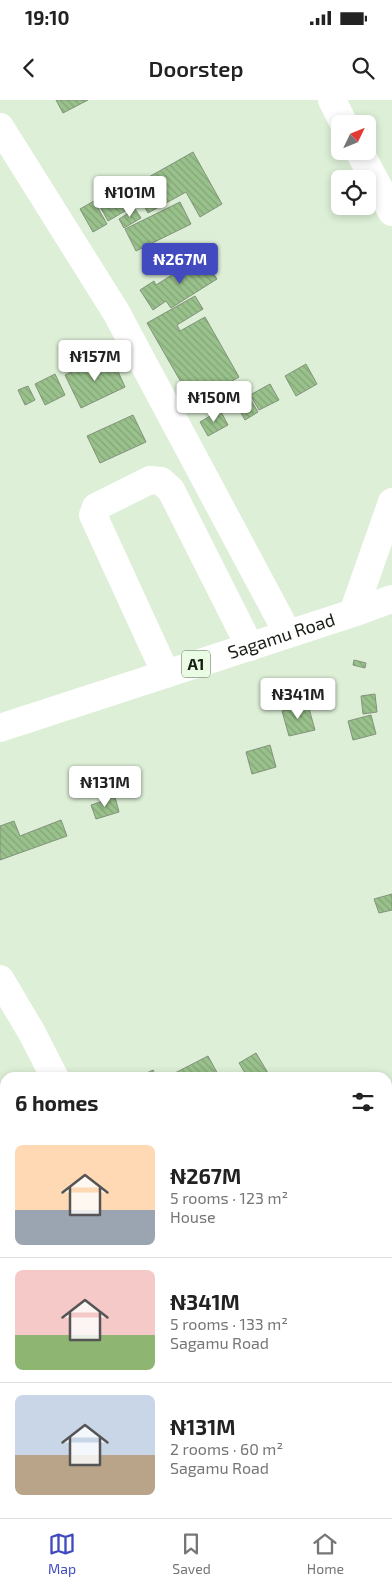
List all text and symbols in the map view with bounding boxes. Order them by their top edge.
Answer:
text: 19:10 [25,6,70,29]
icon: back [15,54,43,82]
icon: search [349,54,377,82]
text: Doorstep [149,55,243,81]
north arrow [331,115,376,160]
map controls [331,115,376,215]
button: locate [331,170,376,215]
pin: ₦101M [95,176,165,218]
text: ₦101M [105,182,155,201]
pin: ₦267M [145,242,215,285]
text: ₦267M [153,249,207,268]
pin: ₦157M [60,340,130,382]
text: ₦157M [69,346,121,365]
pin: ₦150M [179,380,249,423]
text: ₦150M [188,387,240,406]
street label: Sagamu Road [225,608,338,663]
road number: A1 [182,650,210,678]
pin: ₦341M [263,678,333,720]
text: ₦341M [271,684,325,703]
pin: ₦131M [70,766,140,808]
text: ₦131M [80,772,130,791]
icon: filters [349,1088,377,1116]
text: 6 homes [15,1090,98,1115]
text: ₦267M [170,1163,241,1188]
icon: home [55,1165,115,1225]
text: 5 rooms · 123 m² [170,1188,288,1207]
text: House [170,1207,216,1226]
text: ₦341M [170,1289,240,1314]
icon: home [55,1290,115,1350]
text: 5 rooms · 133 m² [170,1314,288,1333]
text: Sagamu Road [170,1333,269,1352]
text: ₦131M [170,1414,236,1439]
icon: home [55,1415,115,1475]
text: 2 rooms · 60 m² [170,1439,283,1458]
text: Sagamu Road [170,1458,269,1477]
tab: Map [48,1530,76,1577]
tab: Saved [172,1530,211,1577]
tab: Home [307,1530,344,1577]

